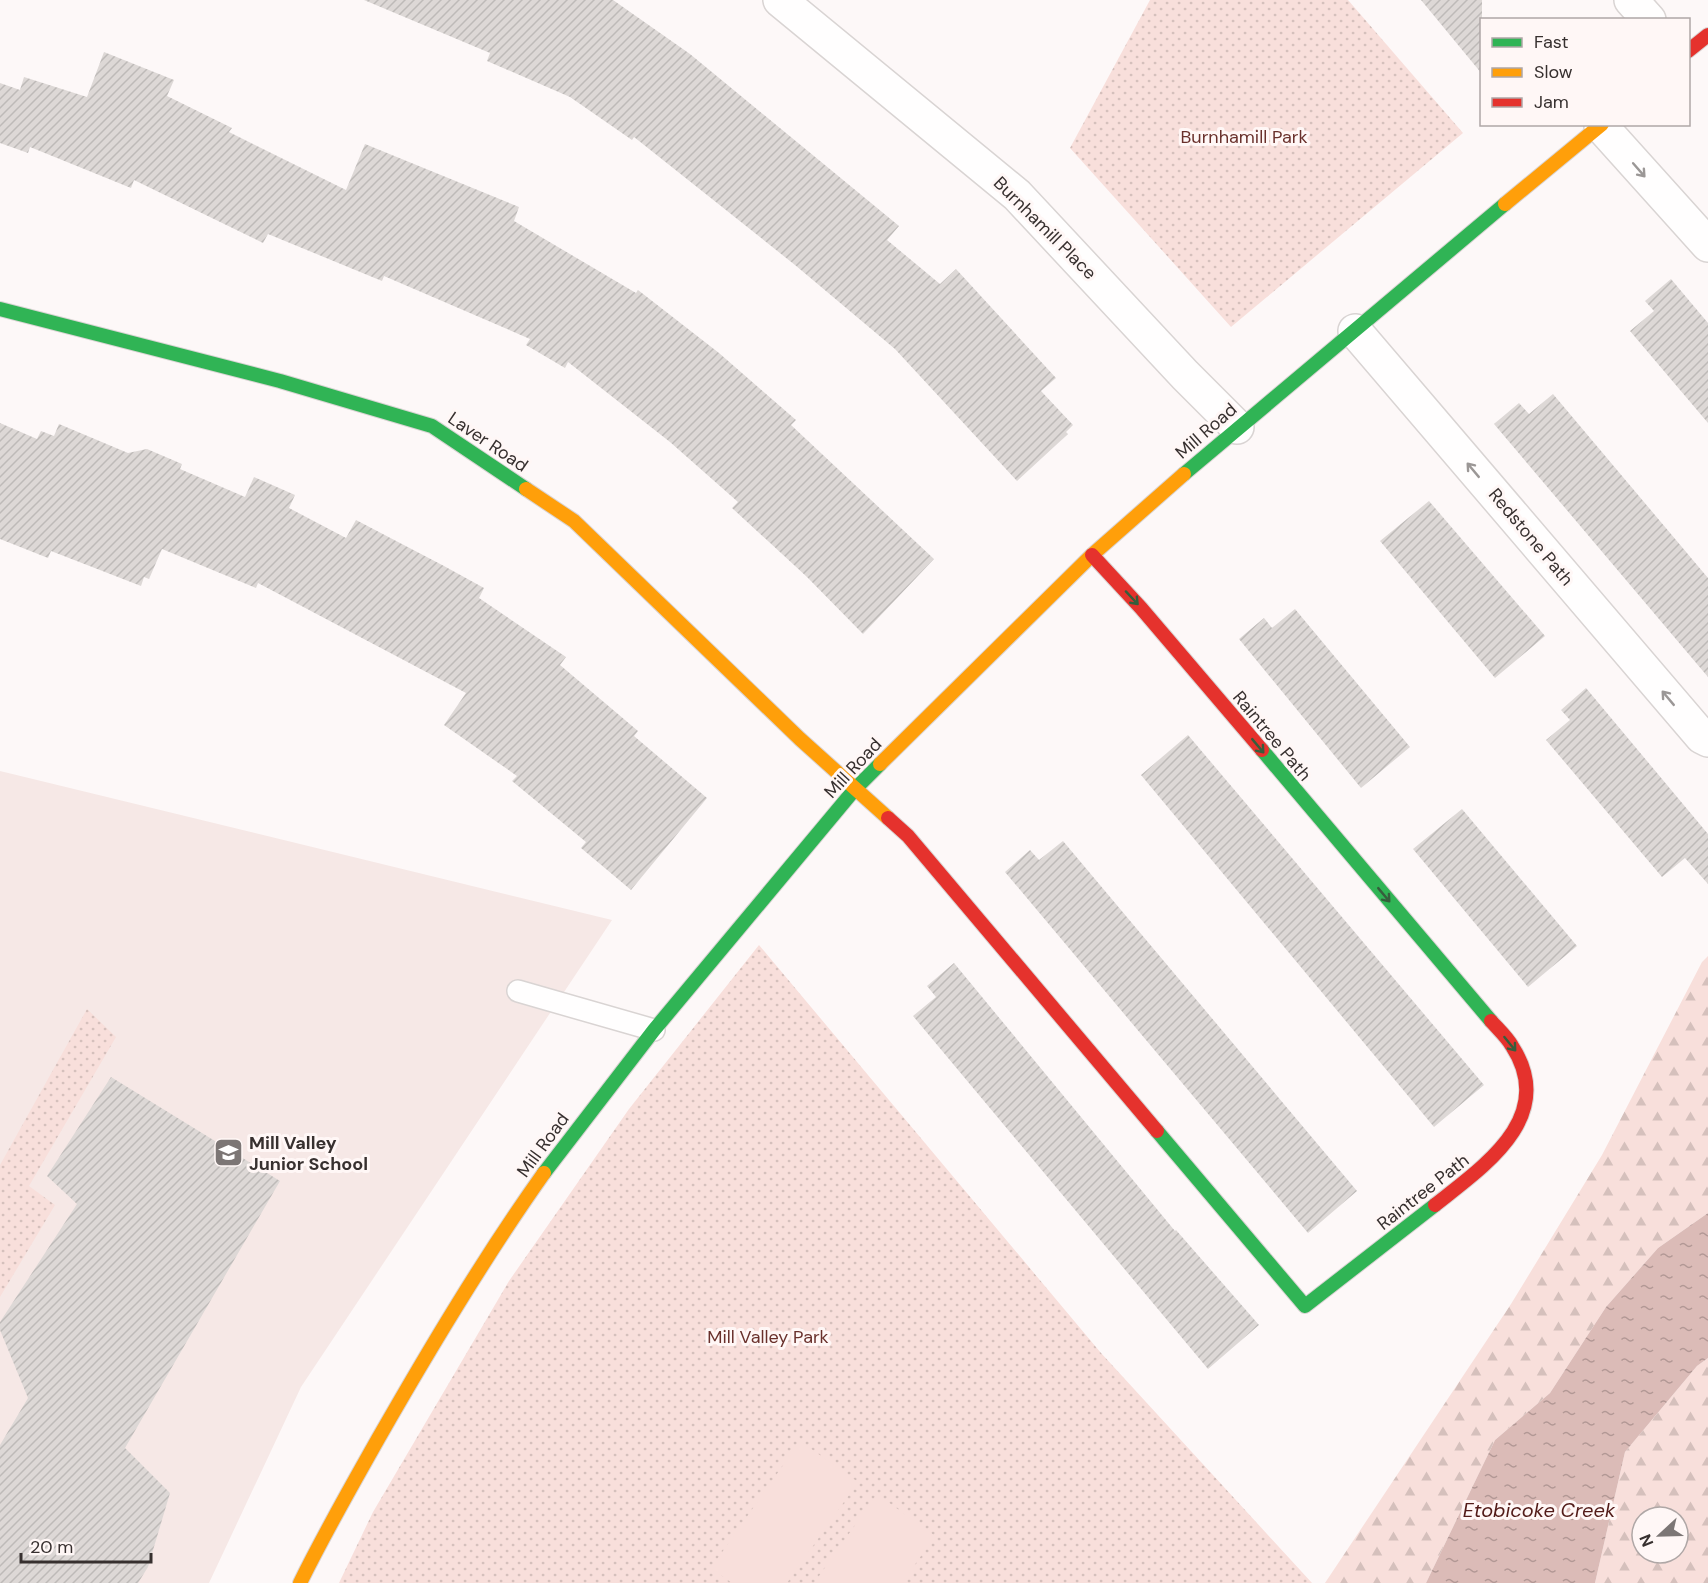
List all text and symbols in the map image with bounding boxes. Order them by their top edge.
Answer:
legend [1480,18,1690,126]
text: Fast [1534,30,1569,54]
text: Slow [1534,60,1573,84]
text: Jam [1534,90,1569,114]
park label: Burnhamill Park [1180,125,1308,149]
one-way arrow [1632,162,1646,177]
street label: Burnhamill Place [988,171,1102,285]
street label: Mill Road [1170,398,1242,464]
street label: Laver Road [443,406,533,478]
one-way arrow [1467,462,1480,478]
street label: Redstone Path [1483,483,1579,591]
one-way arrow [1124,590,1138,605]
street label: Raintree Path [1227,686,1317,786]
one-way arrow [1661,691,1675,706]
street label: Mill Road [819,733,887,803]
one-way arrow [1251,738,1265,753]
one-way arrow [1377,887,1391,902]
one-way arrow [1503,1036,1516,1052]
street label: Mill Road [511,1108,575,1182]
place label: Mill Valley Junior School [249,1131,368,1176]
school or university icon: Mill Valley Junior School [212,1137,244,1169]
street label: Raintree Path [1372,1149,1474,1235]
park label: Mill Valley Park [707,1325,829,1349]
water label: Etobicoke Creek [1463,1497,1616,1523]
north arrow [1630,1505,1690,1565]
scale bar [21,1526,152,1564]
text: N [1635,1531,1658,1550]
text: 20 m [30,1535,73,1559]

